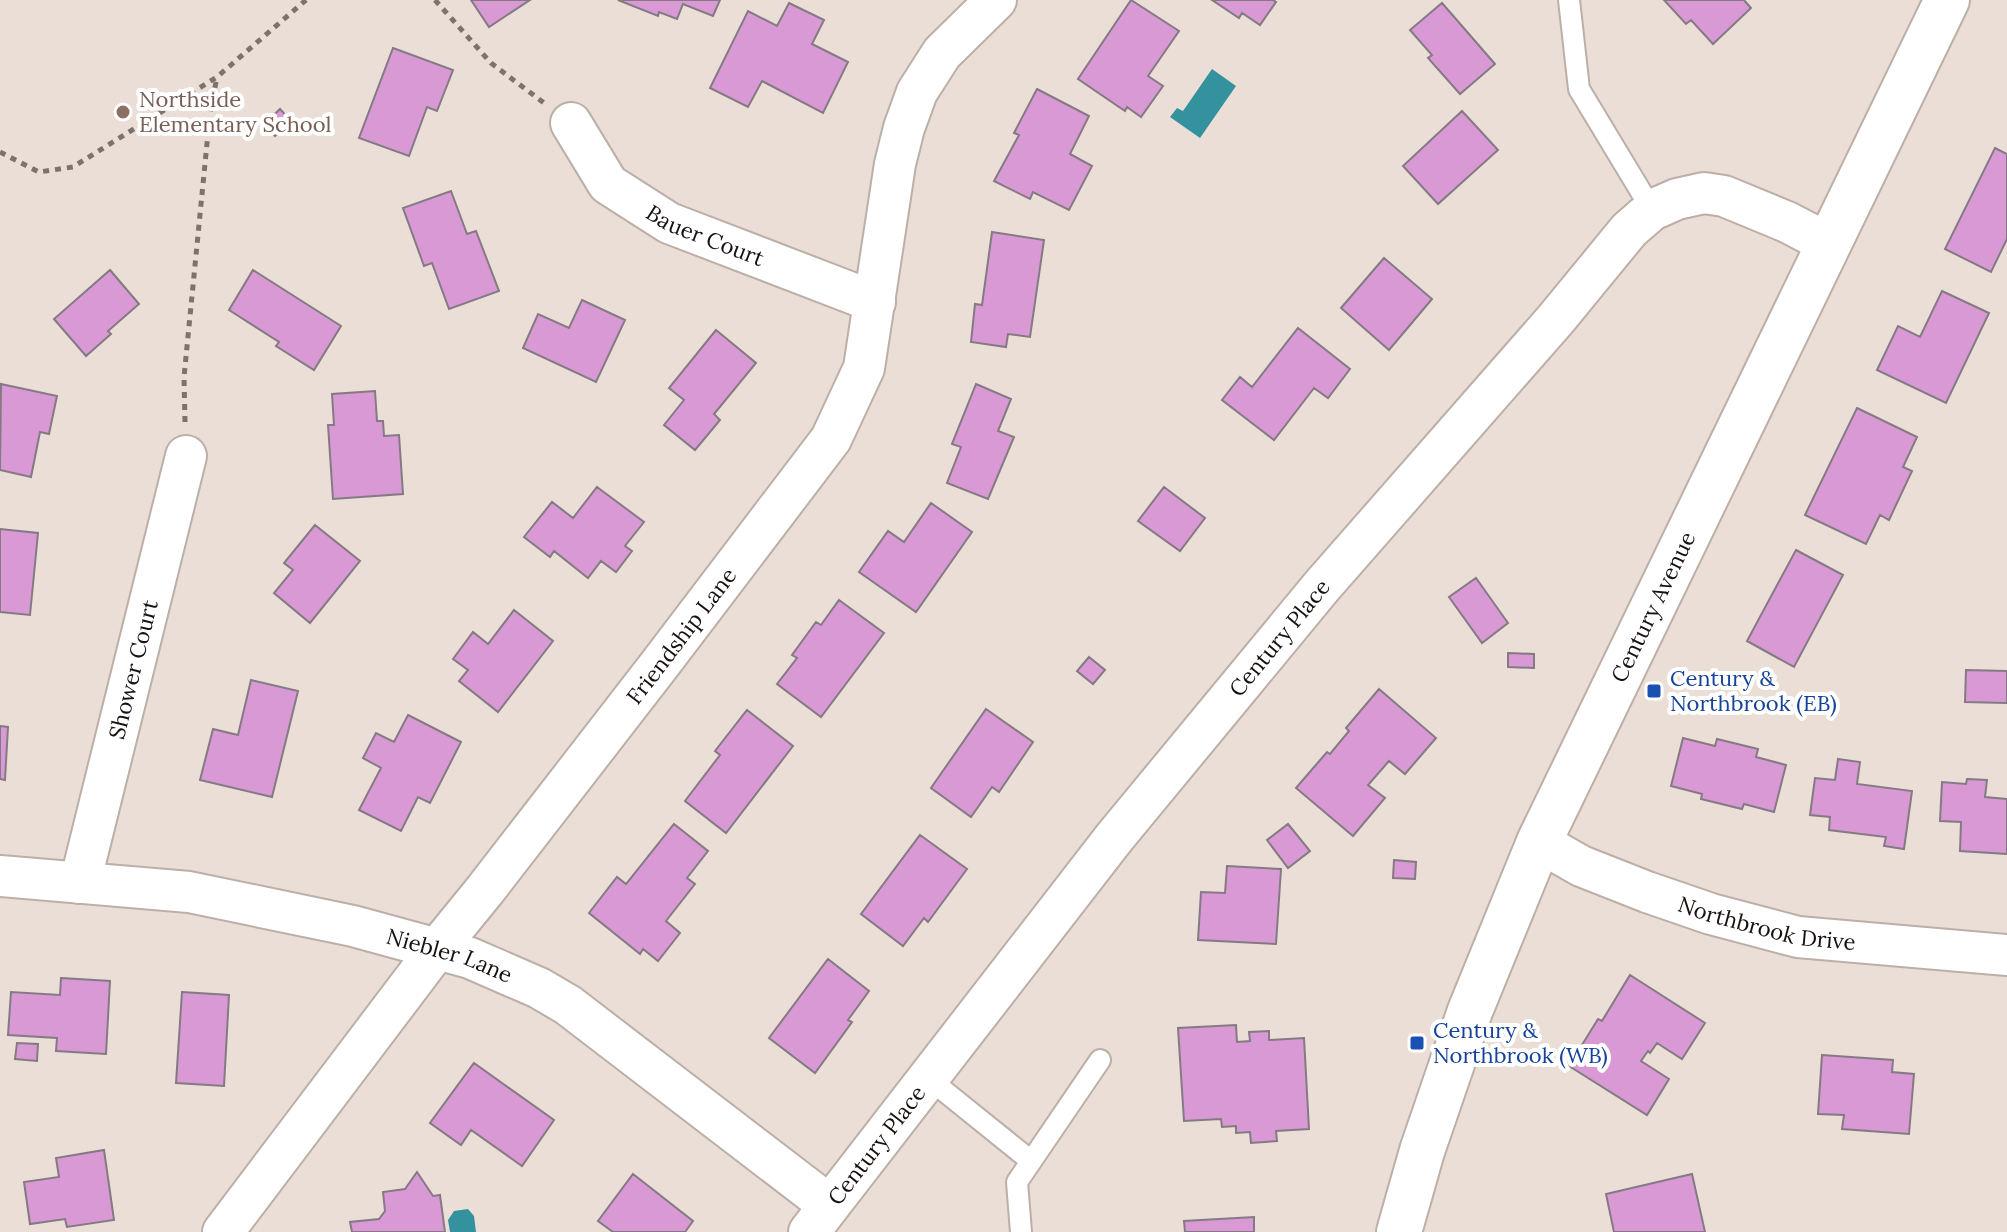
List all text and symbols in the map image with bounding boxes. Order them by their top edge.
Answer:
place label: Northside Elementary School [139,85,332,138]
marker: Northside Elementary School [114,103,132,121]
street label: Bauer Court [641,198,769,272]
street label: Century Avenue [1605,527,1701,687]
street label: Friendship Lane [620,562,742,710]
street label: Century Place [1223,573,1336,702]
street label: Shower Court [102,596,164,742]
place label: Century & Northbrook (EB) [1670,664,1837,717]
marker: Century & Northbrook (EB) [1645,682,1663,700]
street label: Northbrook Drive [1675,890,1857,956]
street label: Niebler Lane [383,922,517,989]
place label: Century & Northbrook (WB) [1433,1016,1608,1069]
marker: Century & Northbrook (WB) [1408,1034,1426,1052]
street label: Century Place [821,1080,931,1210]

